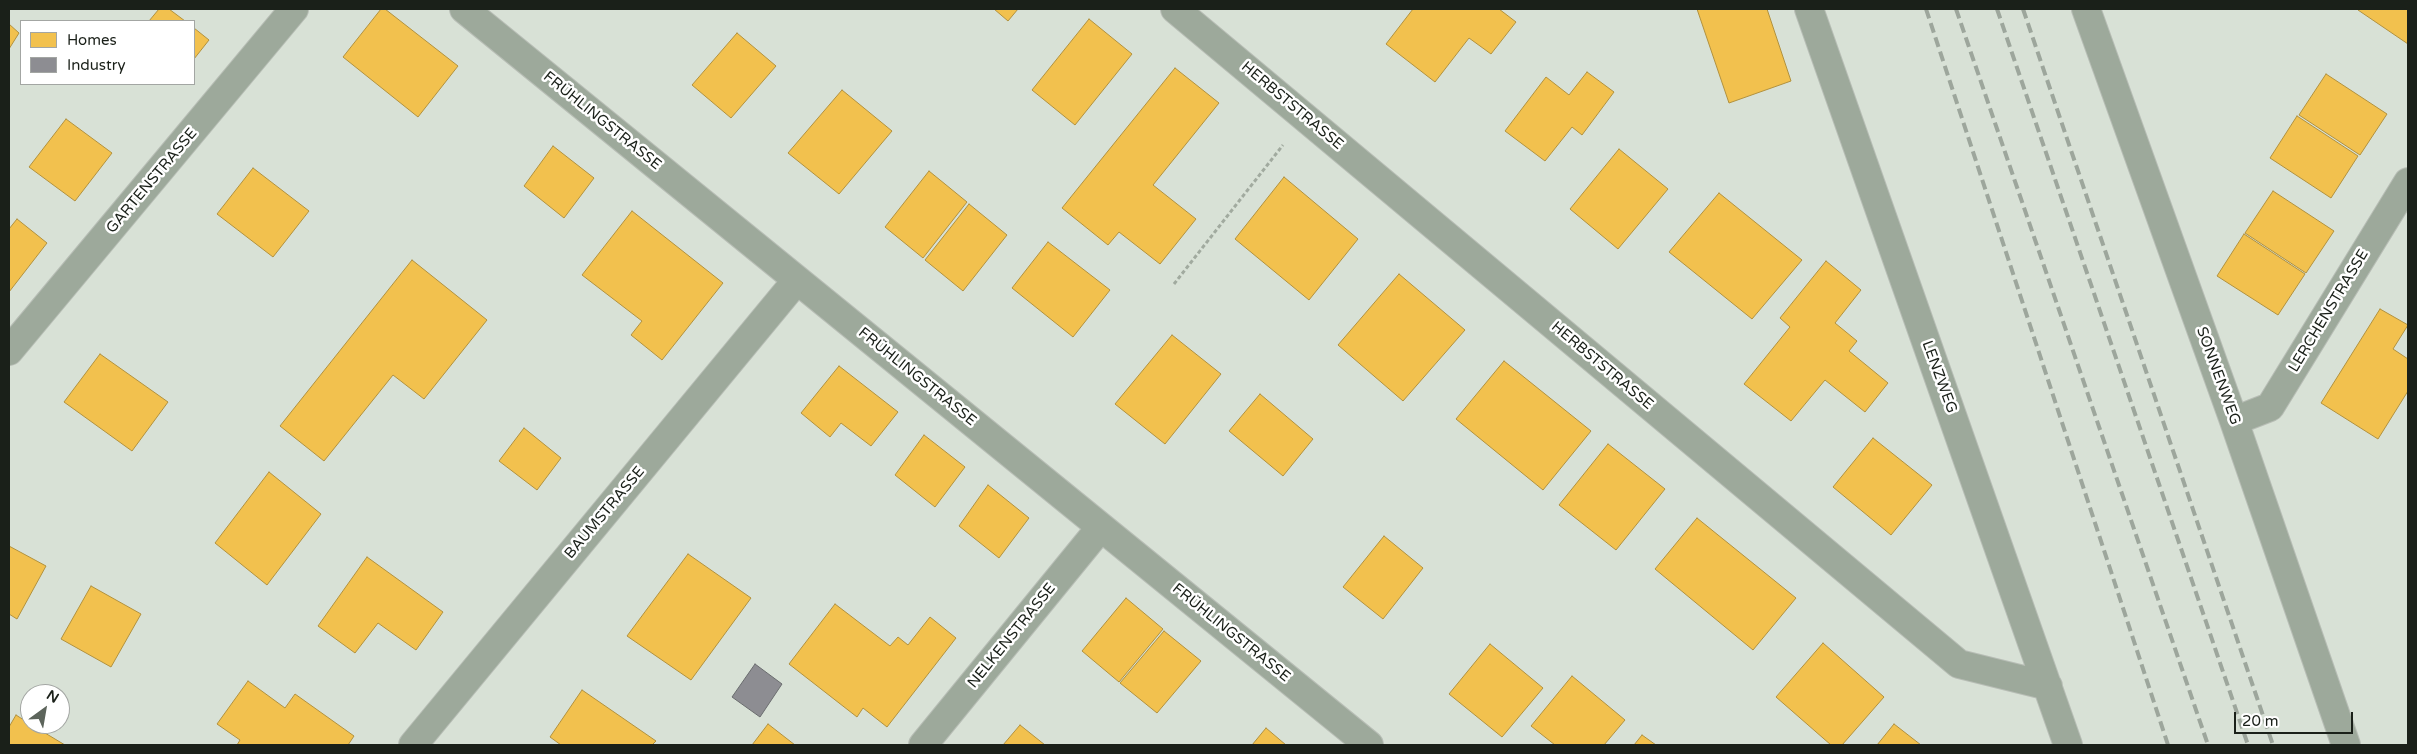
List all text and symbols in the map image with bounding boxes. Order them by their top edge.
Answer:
legend [20,20,195,85]
text: Homes [67,31,117,49]
text: Industry [67,56,126,74]
street label: HERBSTSTRASSE [1237,58,1347,154]
street label: FRÜHLINGSTRASSE [539,68,665,174]
street label: GARTENSTRASSE [103,125,201,237]
street label: LERCHENSTRASSE [2285,246,2373,376]
street label: HERBSTSTRASSE [1547,318,1657,414]
street label: FRÜHLINGSTRASSE [854,324,980,430]
street label: SONNENWEG [2192,324,2244,428]
street label: LENZWEG [1918,338,1960,416]
street label: BAUMSTRASSE [561,463,649,563]
street label: NELKENSTRASSE [964,580,1060,692]
street label: FRÜHLINGSTRASSE [1168,580,1294,686]
north arrow [20,684,70,734]
text: N [43,687,62,707]
scale bar [2237,702,2356,734]
text: 20 m [2242,712,2279,730]

